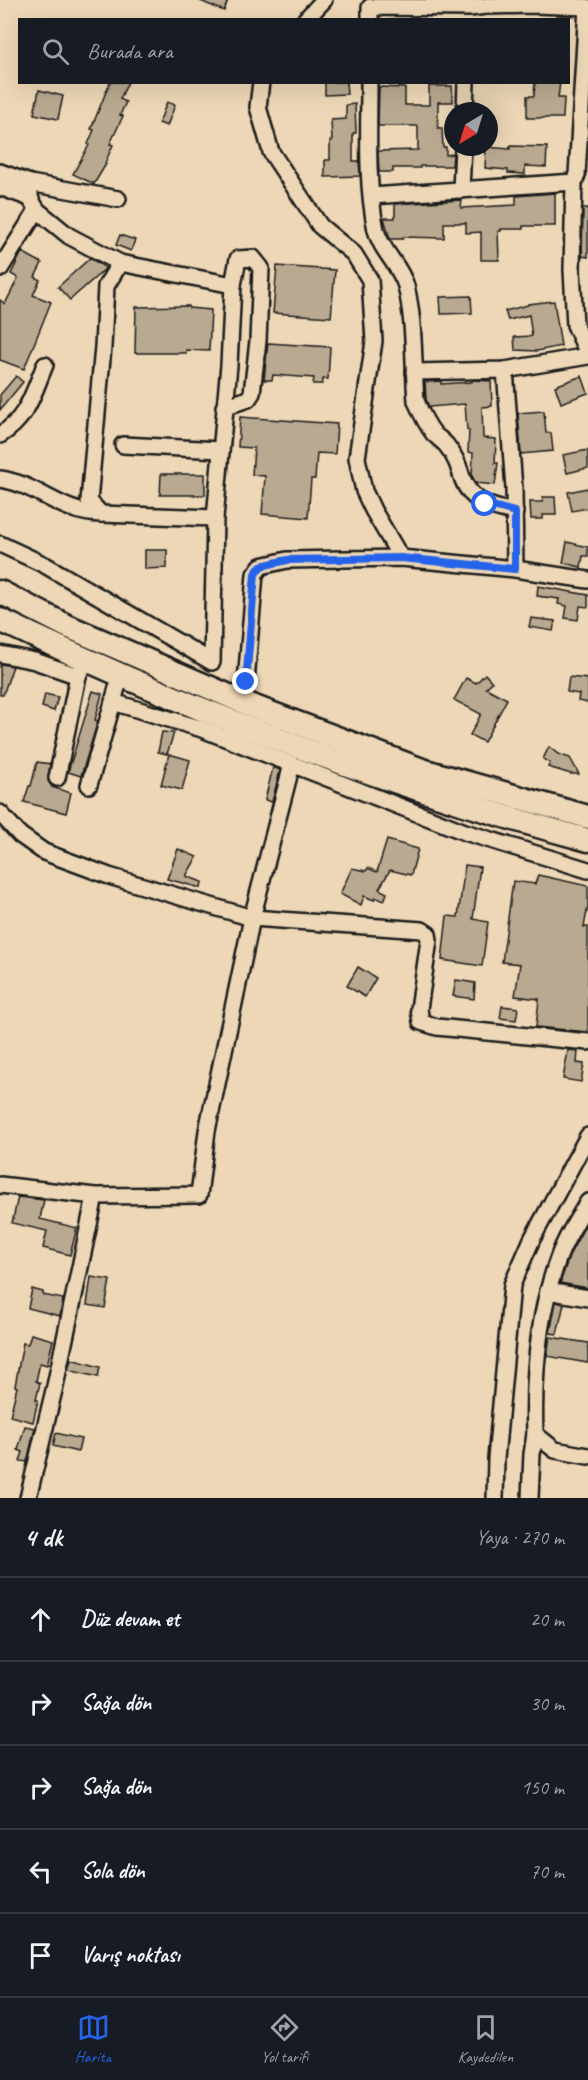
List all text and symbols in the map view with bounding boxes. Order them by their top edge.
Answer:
search box [18,18,570,84]
icon: search [39,35,72,68]
text: Burada ara [87,37,173,65]
north arrow [444,102,498,156]
route start [471,490,497,516]
route end [232,668,258,694]
text: 4 dk [24,1521,62,1554]
text: Yaya · 270 m [476,1525,564,1550]
icon: ahead [24,1603,57,1636]
text: Düz devam et [81,1605,179,1633]
text: 20 m [530,1607,564,1632]
icon: right [24,1687,57,1720]
text: Sağa dön [81,1689,151,1717]
text: 30 m [530,1691,564,1716]
icon: right [24,1771,57,1804]
text: Sağa dön [81,1773,151,1801]
text: 150 m [521,1775,564,1800]
icon: left [24,1855,57,1888]
text: Sola dön [81,1857,145,1885]
text: 70 m [530,1859,564,1884]
icon: arrive [24,1939,57,1972]
text: Varış noktası [81,1941,180,1969]
tab: Harita [75,2011,111,2067]
tab: Yol tarifi [261,2011,308,2067]
tab: Kaydedilen [458,2011,513,2067]

